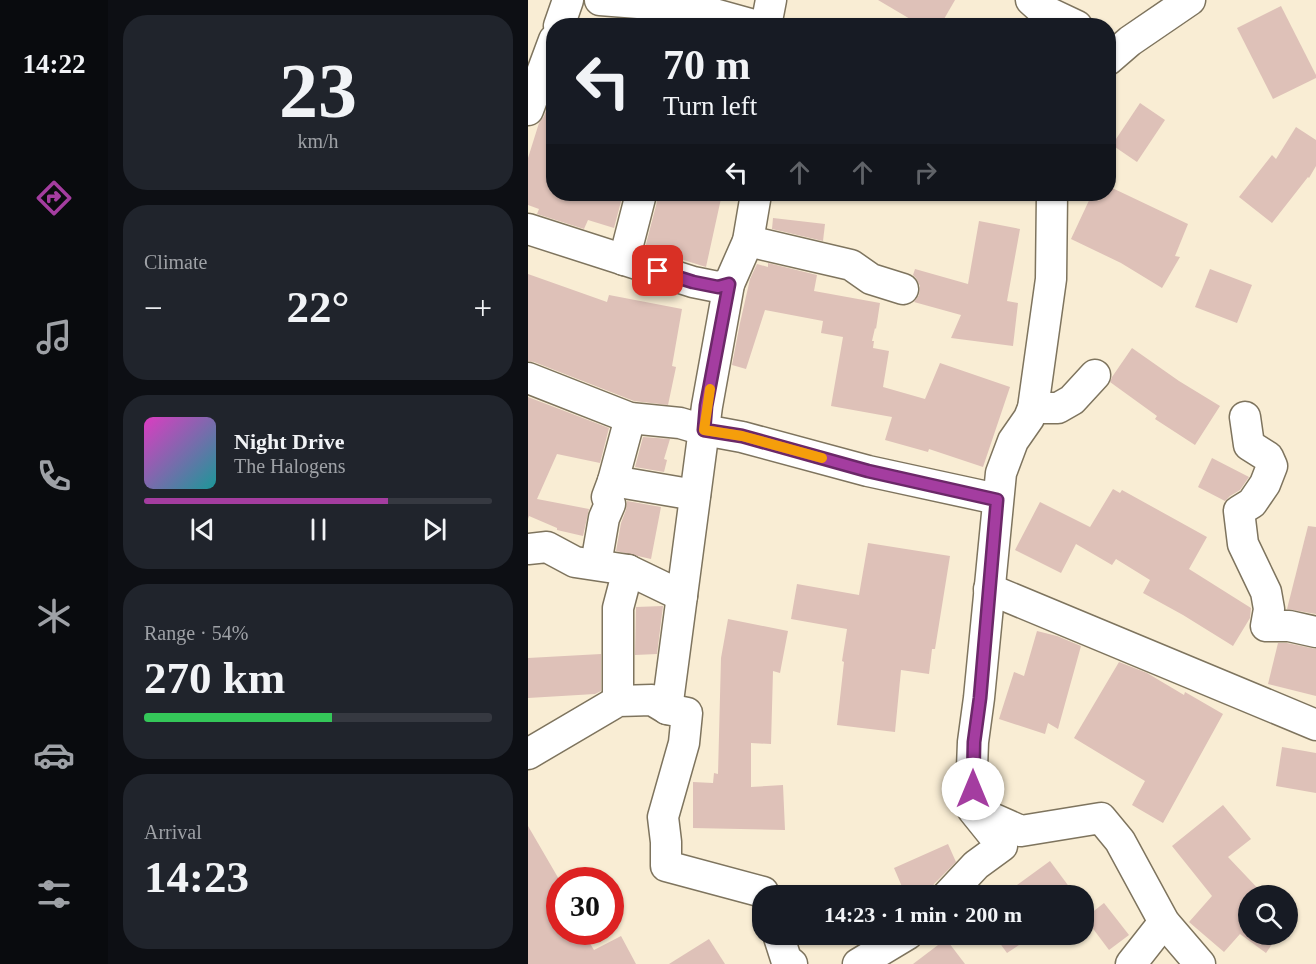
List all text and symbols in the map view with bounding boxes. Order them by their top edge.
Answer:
icon: left [564,42,642,120]
text: 70 m [663,42,751,88]
text: 23 [279,47,357,134]
text: 14:22 [23,49,86,79]
text: Turn left [663,91,757,121]
text: km/h [297,130,339,152]
icon: left [720,156,753,189]
icon: ahead [783,156,816,189]
icon: ahead [846,156,879,189]
icon: right [909,156,942,189]
icon: directions [33,177,75,219]
pin [632,245,683,296]
text: Climate [144,251,207,273]
icon: arrive [641,254,674,287]
text: 22° [287,282,350,332]
text: − [144,290,163,326]
text: + [473,290,492,326]
icon: music [33,316,75,358]
text: Night Drive [234,429,345,454]
icon: phone [33,455,75,497]
text: The Halogens [234,455,346,477]
icon: previous [186,513,219,546]
icon: pause [302,513,335,546]
icon: next [418,513,451,546]
icon: climate [33,595,75,637]
text: Range · 54% [144,622,248,644]
text: 270 km [144,653,285,703]
icon: car [33,734,75,776]
position arrow [941,757,1005,821]
text: Arrival [144,821,202,843]
text: 14:23 [144,852,249,902]
speed limit sign: 30 [546,867,624,945]
icon: filters [33,873,75,915]
map controls [1238,885,1298,945]
button: search [1238,885,1298,945]
text: 14:23 · 1 min · 200 m [824,902,1022,927]

